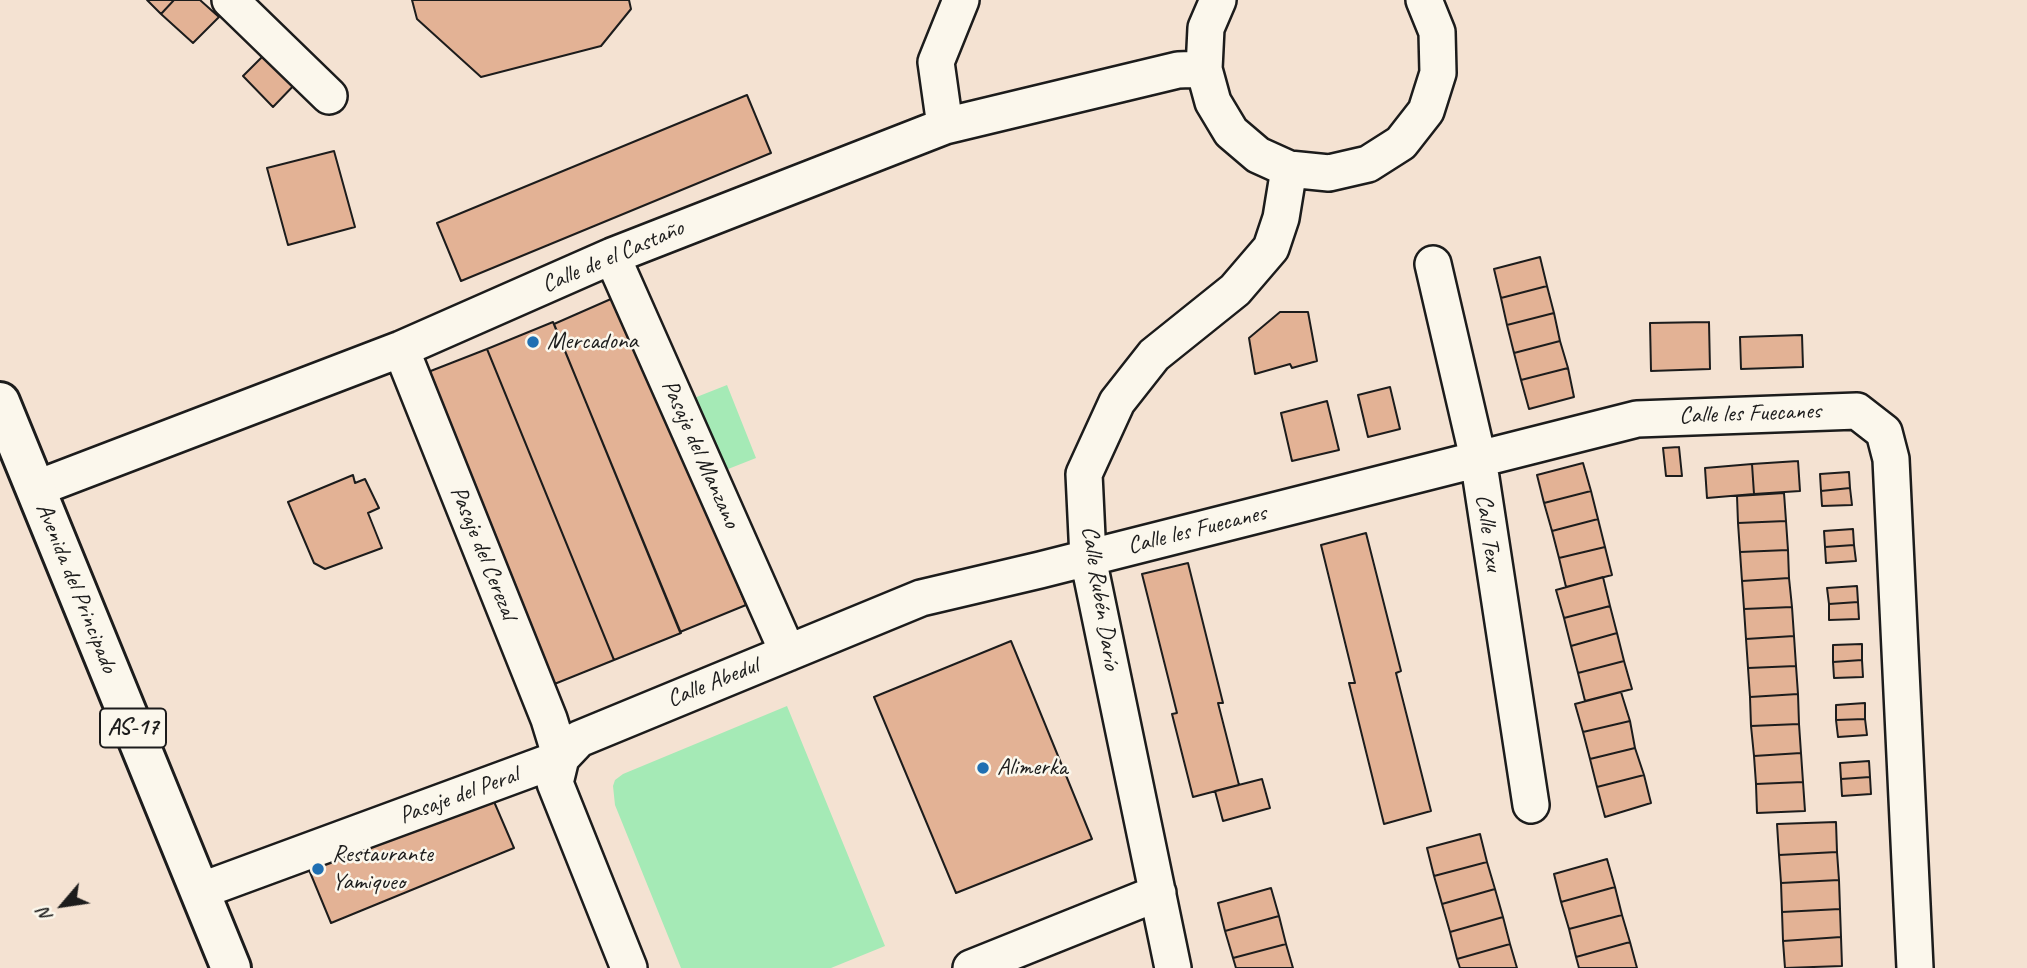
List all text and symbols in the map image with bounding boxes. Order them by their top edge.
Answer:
street label: Calle de el Castaño [538,214,688,300]
place label: Mercadona [547,328,638,356]
marker: Mercadona [525,334,541,350]
street label: Pasaje del Manzano [654,375,746,533]
street label: Calle les Fuecanes [1679,397,1821,431]
street label: Pasaje del Cerezal [443,482,523,624]
street label: Calle Texu [1468,493,1508,573]
street label: Avenida del Principado [29,499,123,677]
street label: Calle les Fuecanes [1125,499,1269,561]
street label: Calle Rubén Darío [1074,524,1126,672]
street label: Calle Abedul [663,652,763,714]
road number: AS-17 [100,708,166,748]
place label: Alimerka [997,754,1067,782]
marker: Alimerka [975,760,991,776]
street label: Pasaje del Peral [395,761,523,831]
place label: Restaurante Yamiqueo [332,841,433,897]
marker: Restaurante Yamiqueo [310,861,326,877]
north arrow [28,870,98,940]
text: N [31,904,58,926]

